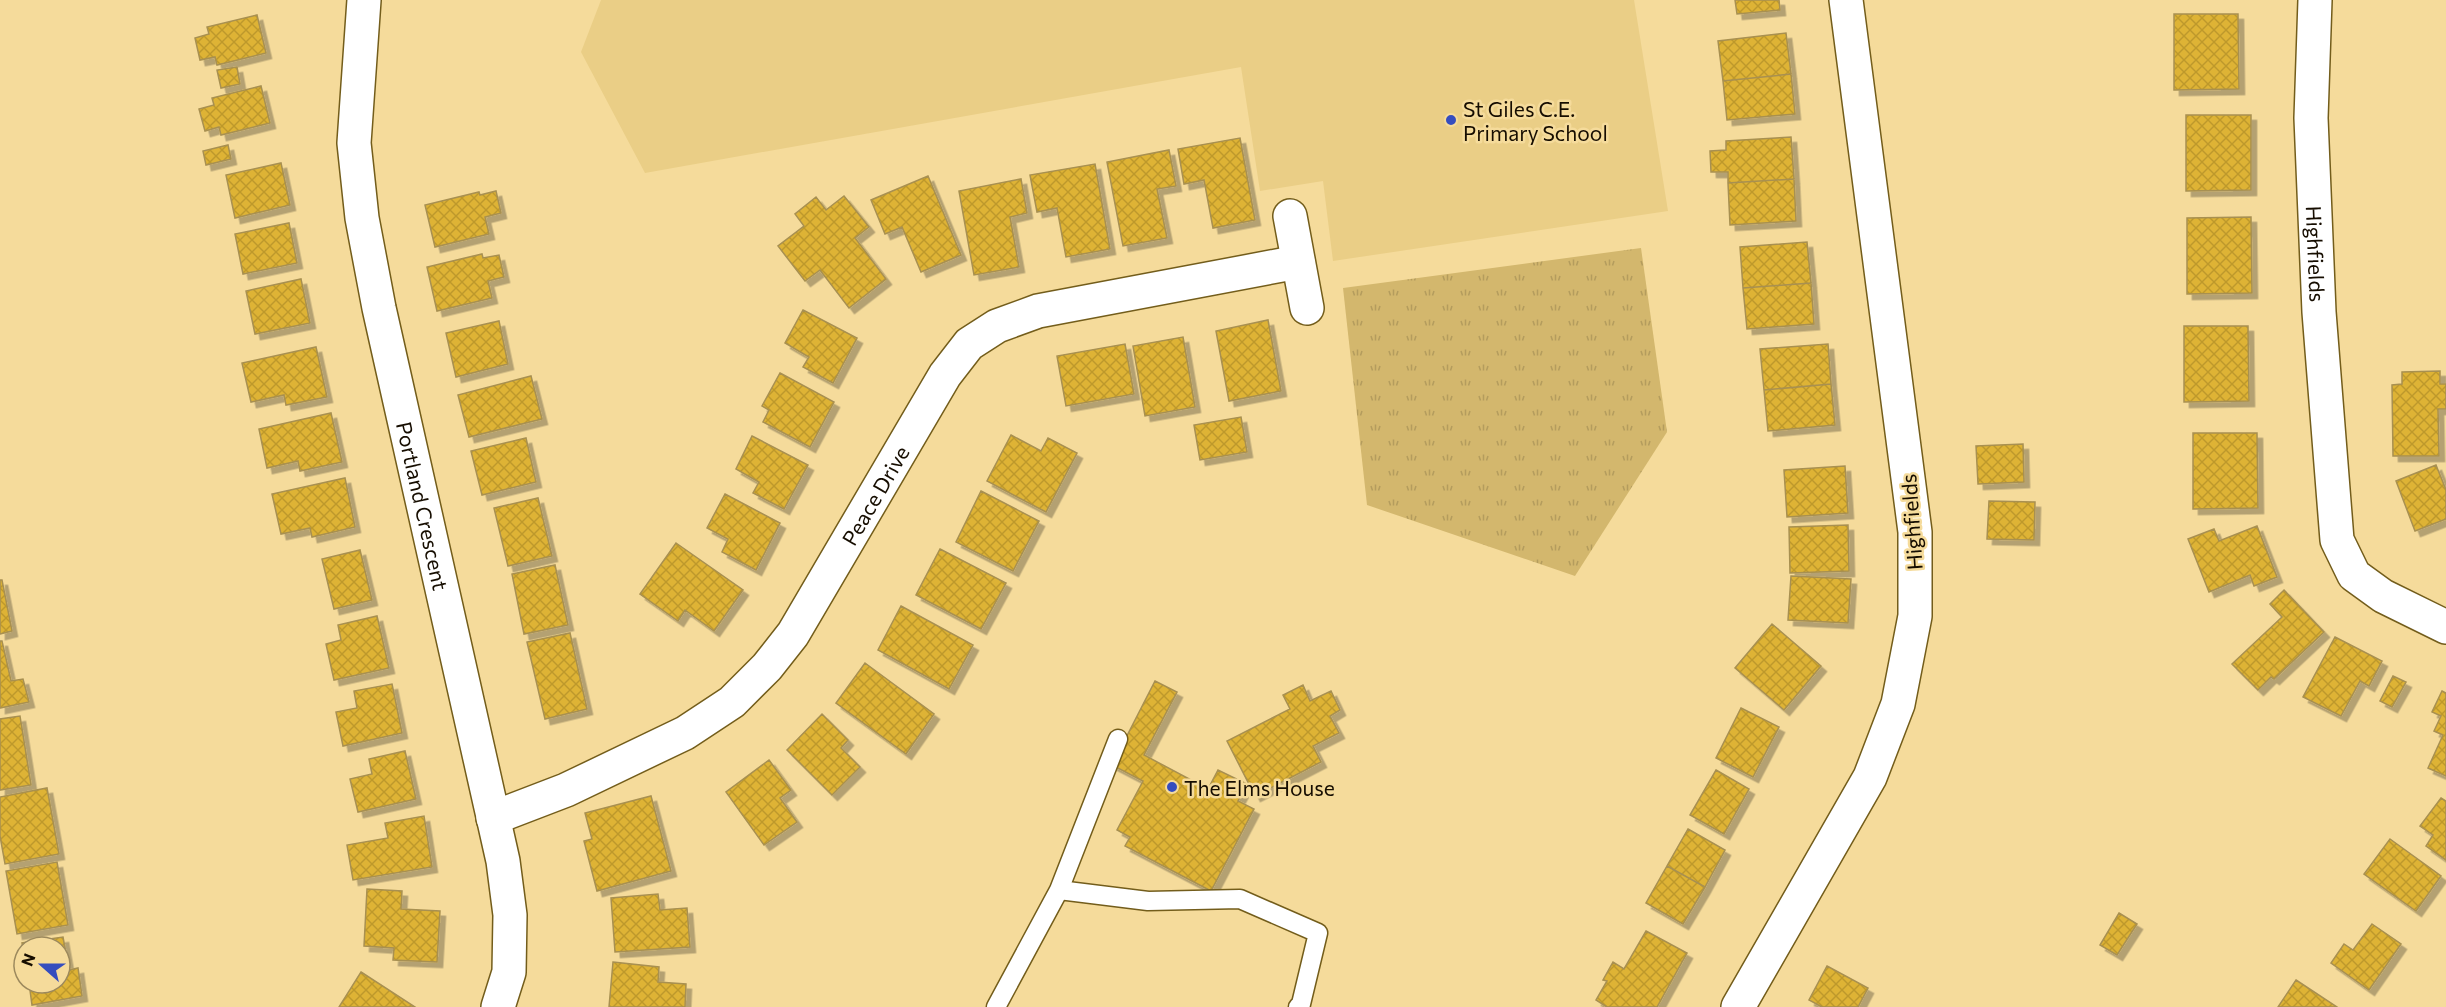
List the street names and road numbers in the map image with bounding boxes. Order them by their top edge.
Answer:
street label: Highfields [2302,205,2331,303]
street label: Portland Crescent [392,419,454,592]
street label: Peace Drive [836,441,913,549]
street label: Highfields [1895,473,1927,571]

